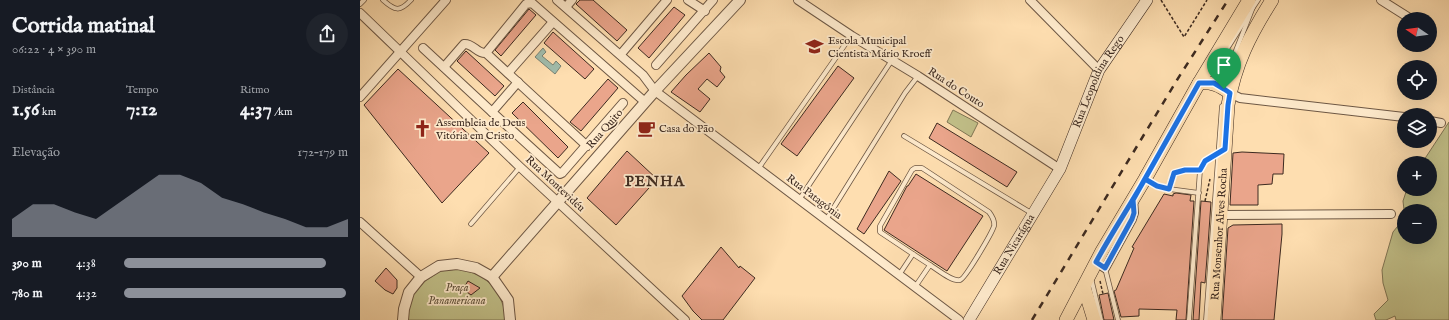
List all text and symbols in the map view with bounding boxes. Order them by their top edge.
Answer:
text: Corrida matinal [12,12,155,40]
north arrow [1397,12,1437,52]
map controls [1397,12,1437,244]
button: share [306,13,348,55]
street label: Rua Leopoldina Rego [1070,33,1128,130]
place label: Escola Municipal Cientista Mário Kroeff [828,34,932,61]
school or university icon: Escola Municipal Cientista Mário Kroeff [805,37,825,57]
text: 06:22 · 4 × 390 m [12,41,96,58]
pin [1207,48,1241,89]
icon: arrive [1213,54,1235,76]
button: locate [1397,60,1437,100]
street label: Rua do Couto [925,65,987,111]
text: Distância [12,83,54,97]
text: Tempo [126,83,159,97]
text: Ritmo [240,83,269,97]
text: 1.56 [12,97,39,122]
text: 7:12 [126,97,157,122]
text: 4:37 [240,97,272,122]
text: km [39,105,56,119]
text: /km [272,105,292,119]
street label: Rua Quito [584,106,626,152]
button: layers [1397,108,1437,148]
place label: Assembleia de Deus Vitória em Cristo [435,116,526,143]
church icon: Assembleia de Deus Vitória em Cristo [413,119,433,139]
cafe icon: Casa do Pão [636,119,656,139]
place label: Casa do Pão [659,122,714,136]
text: Elevação [12,144,60,161]
text: 172–179 m [297,144,348,161]
street label: Rua Montevidéu [522,153,588,215]
button: + [1397,156,1437,196]
street label: Rua Monsenhor Alves Rocha [1208,167,1231,301]
district label: PENHA [625,172,685,191]
street label: Rua Patagônia [783,172,845,223]
button: − [1397,204,1437,244]
street label: Rua Nicarágua [991,212,1038,277]
text: 390 m [12,255,42,272]
text: 4:38 [76,255,96,272]
park label: Praça Panamericana [428,281,486,308]
text: 780 m [12,285,42,302]
text: 4:32 [76,285,97,302]

